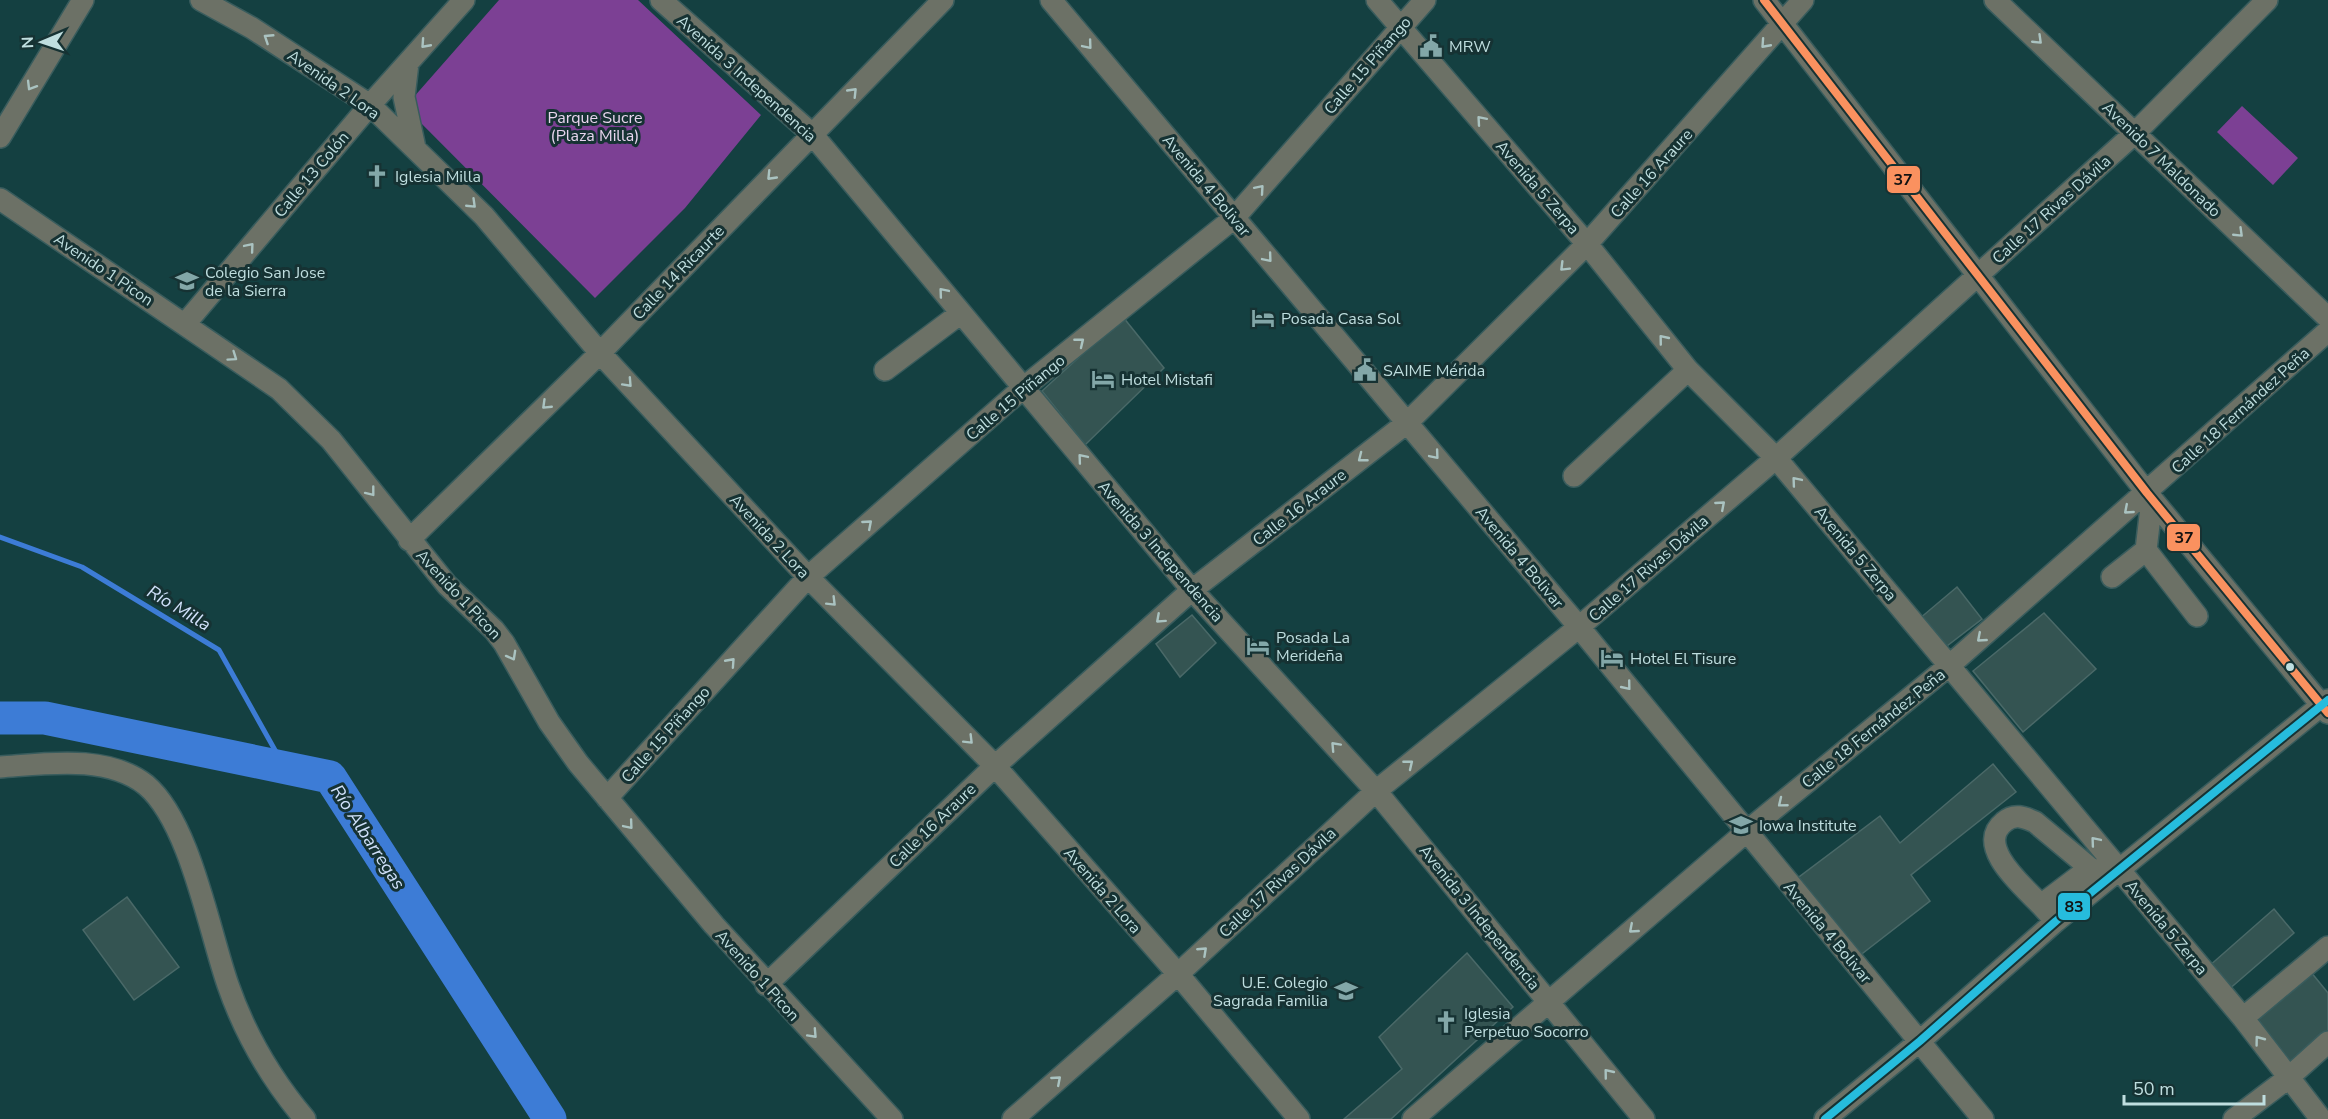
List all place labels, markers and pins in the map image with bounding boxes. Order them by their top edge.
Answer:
public building icon: MRW [1418,33,1444,59]
place label: MRW [1449,36,1491,58]
church icon: Iglesia Milla [364,163,390,189]
place label: Iglesia Milla [395,166,481,188]
place label: Colegio San Jose de la Sierra [205,262,325,302]
school or university icon: Colegio San Jose de la Sierra [174,268,200,294]
hotel icon: Posada Casa Sol [1250,305,1276,331]
place label: Posada Casa Sol [1281,308,1401,330]
public building icon: SAIME Mérida [1352,357,1378,383]
place label: SAIME Mérida [1383,360,1485,382]
hotel icon: Hotel Mistafi [1090,366,1116,392]
place label: Hotel Mistafi [1121,369,1213,391]
place label: Posada La Merideña [1276,627,1350,667]
hotel icon: Posada La Merideña [1245,633,1271,659]
hotel icon: Hotel El Tisure [1599,645,1625,671]
place label: Hotel El Tisure [1630,648,1736,670]
unlabelled marker [2284,661,2296,673]
school or university icon: Iowa Institute [1728,812,1754,838]
place label: Iowa Institute [1759,815,1856,837]
place label: U.E. Colegio Sagrada Familia [1213,972,1328,1012]
school or university icon: U.E. Colegio Sagrada Familia [1333,978,1359,1004]
place label: Iglesia Perpetuo Socorro [1464,1003,1589,1043]
church icon: Iglesia Perpetuo Socorro [1433,1009,1459,1035]

